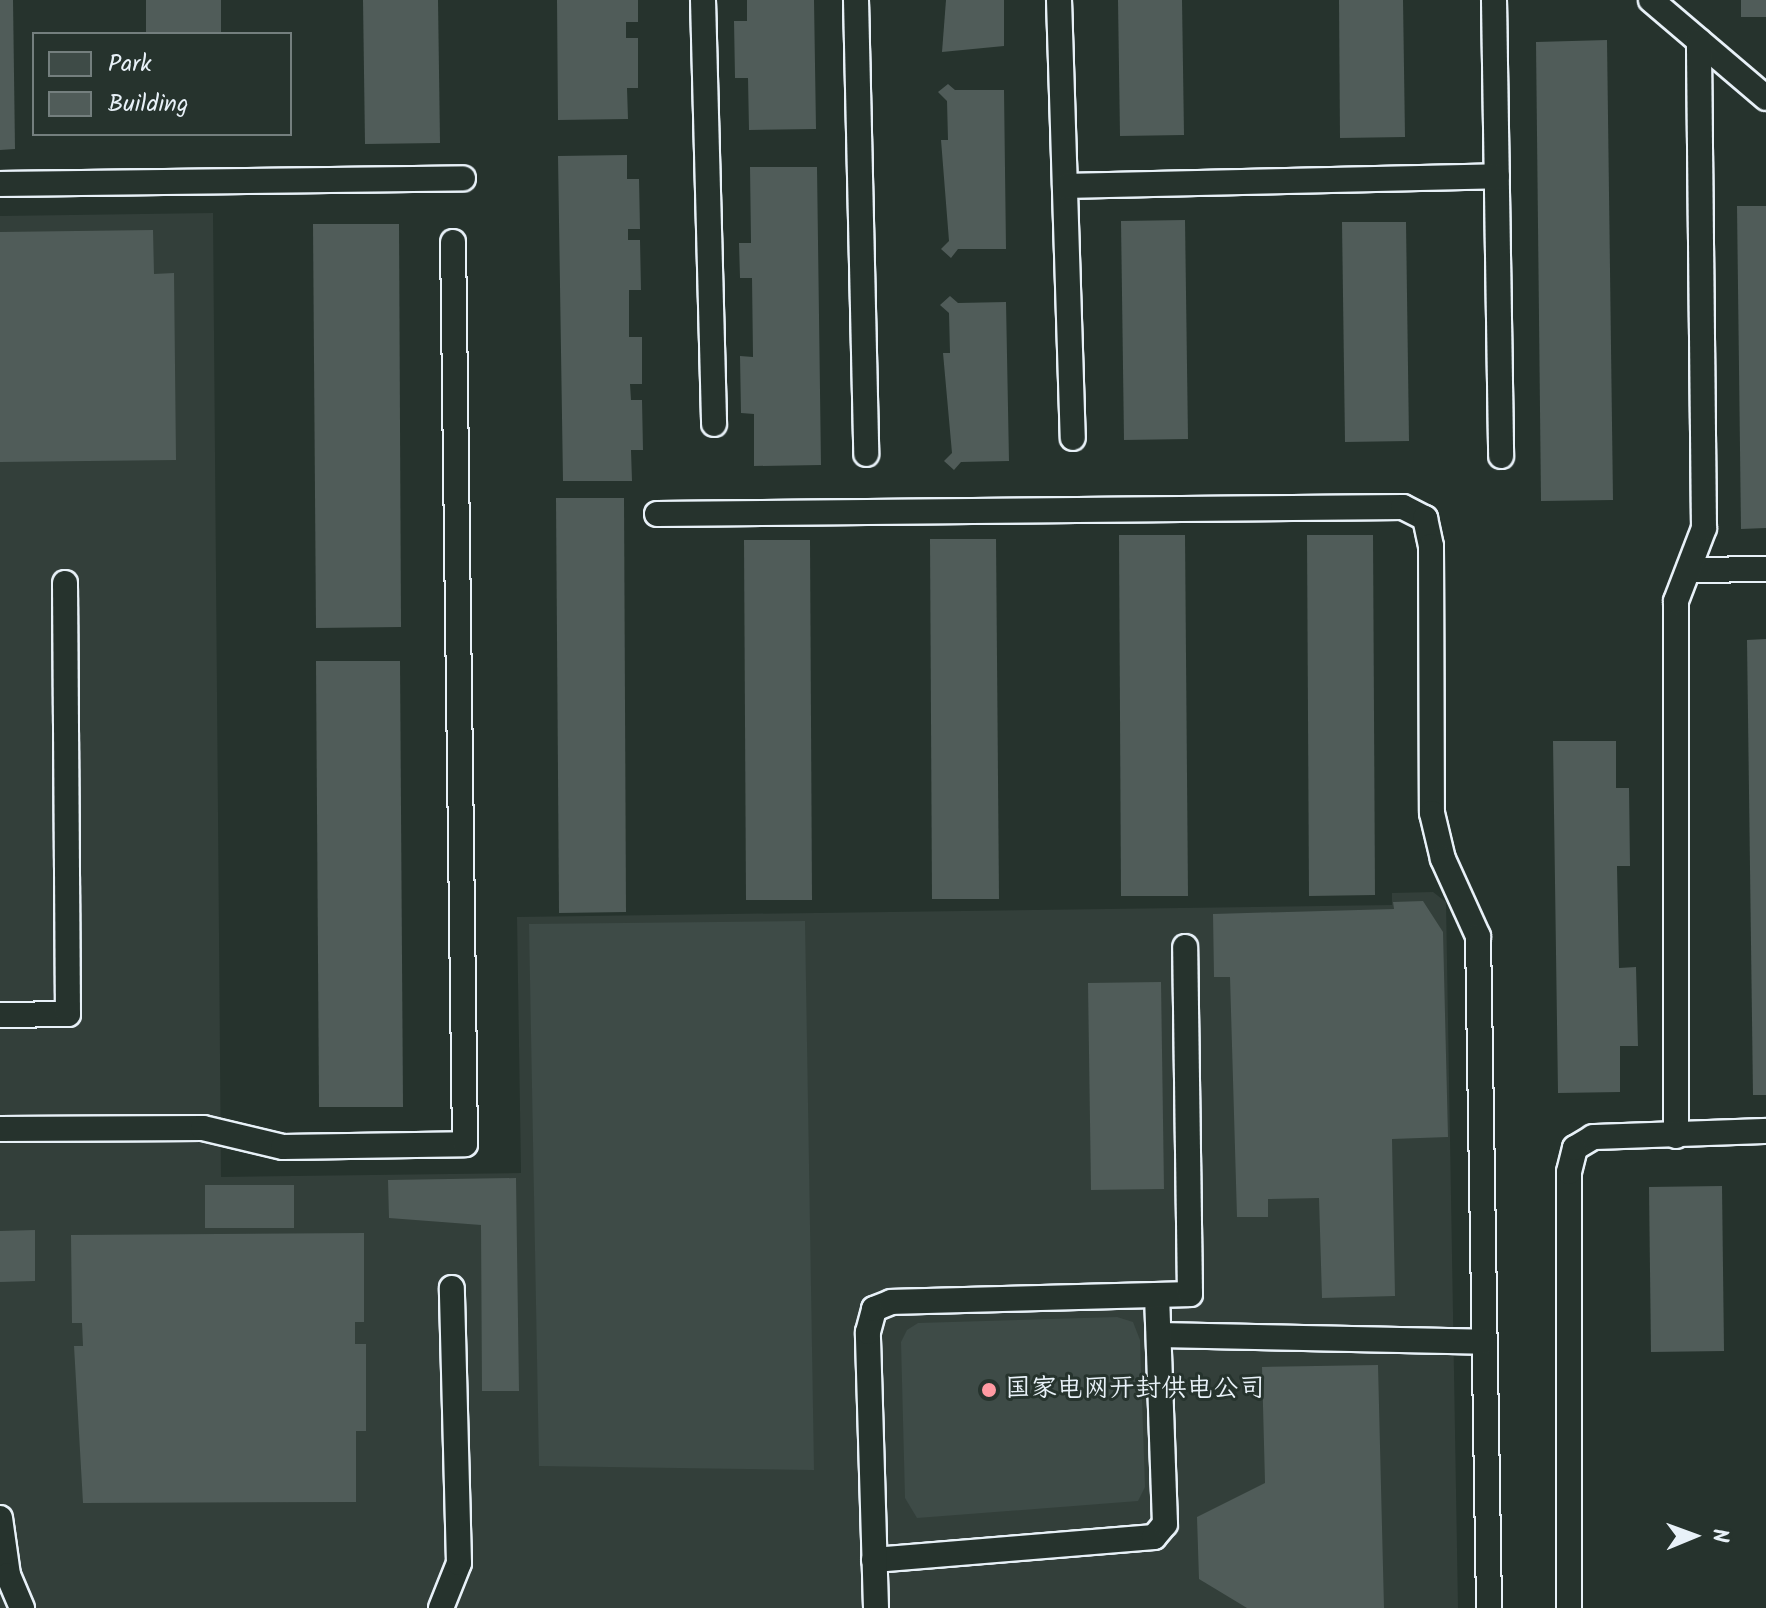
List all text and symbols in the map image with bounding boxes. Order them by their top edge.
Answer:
legend [32,32,292,136]
text: Park [108,45,152,84]
text: Building [108,85,188,124]
place label: 国家电网开封供电公司 [1005,1374,1265,1406]
marker: 国家电网开封供电公司 [980,1381,998,1399]
north arrow [1654,1496,1734,1576]
text: N [1701,1528,1736,1543]

